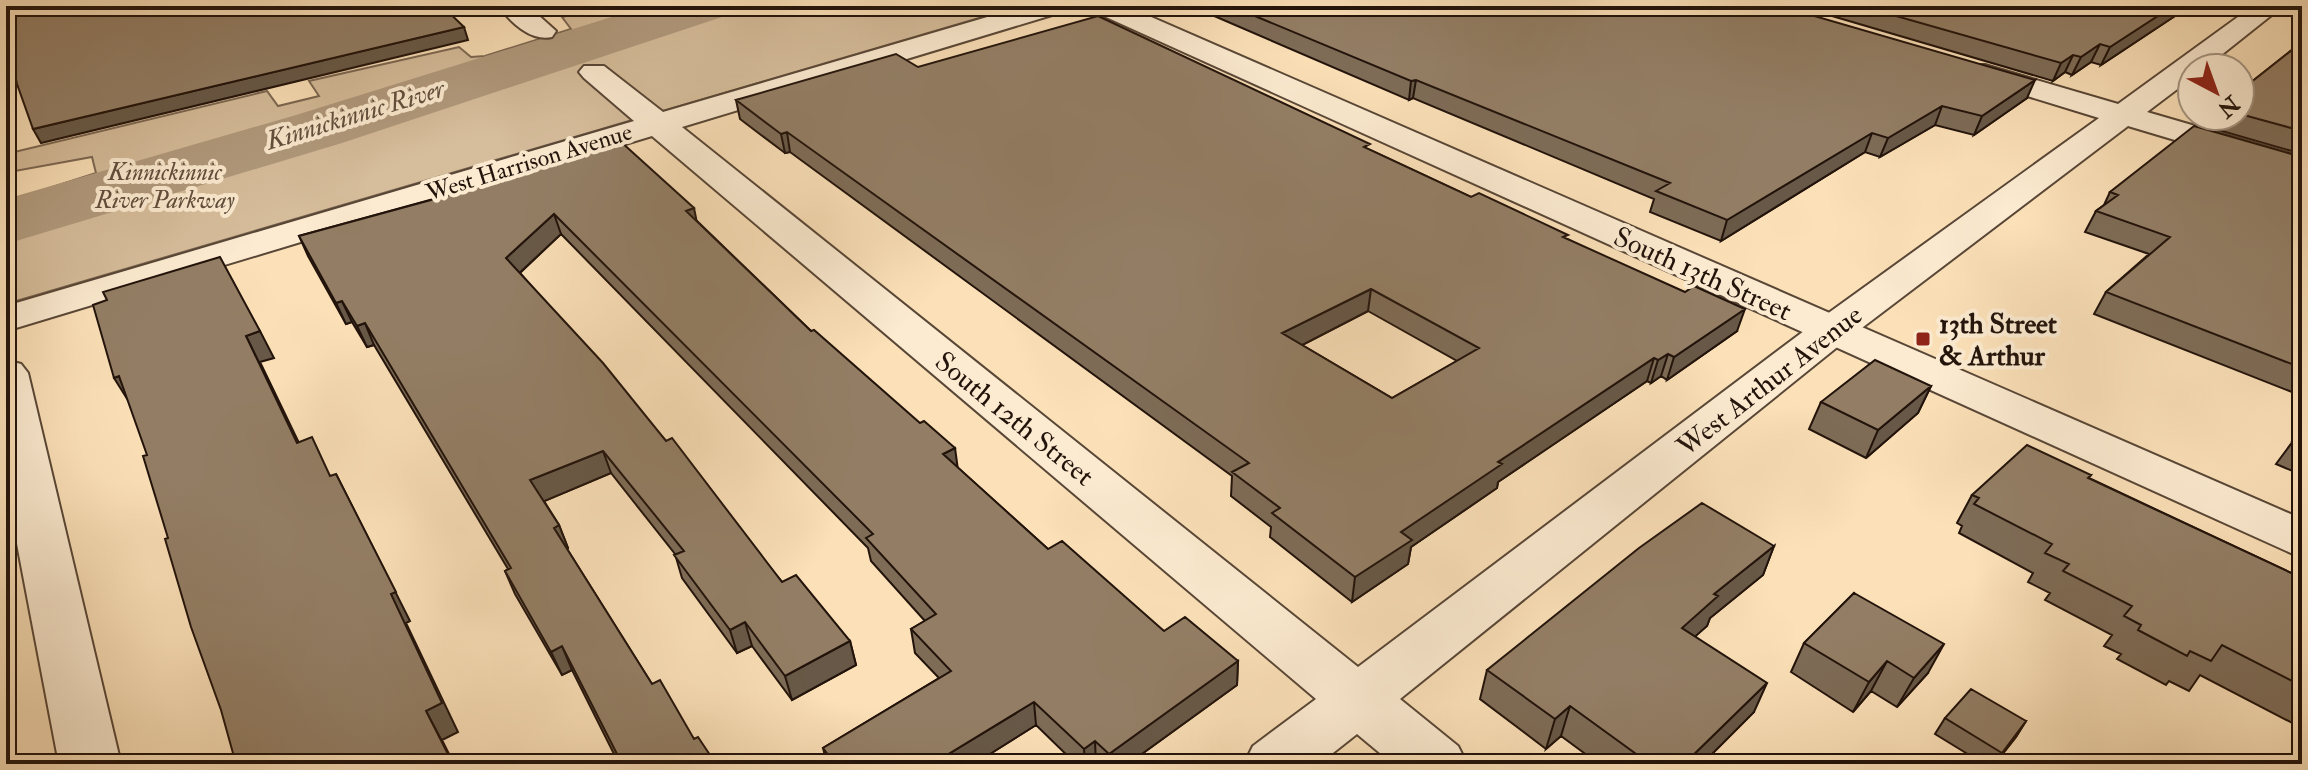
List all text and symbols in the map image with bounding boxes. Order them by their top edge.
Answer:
north arrow [2176,52,2256,132]
water label: Kinnickinnic River [260,72,450,158]
text: N [2212,89,2246,124]
street label: West Harrison Avenue [421,116,636,209]
park label: Kinnickinnic River Parkway [94,157,236,216]
street label: South 13th Street [1608,220,1797,329]
street label: West Arthur Avenue [1669,298,1870,465]
place label: 13th Street & Arthur [1939,307,2057,374]
marker: 13th Street & Arthur [1914,330,1932,348]
street label: South 12th Street [927,344,1101,494]

